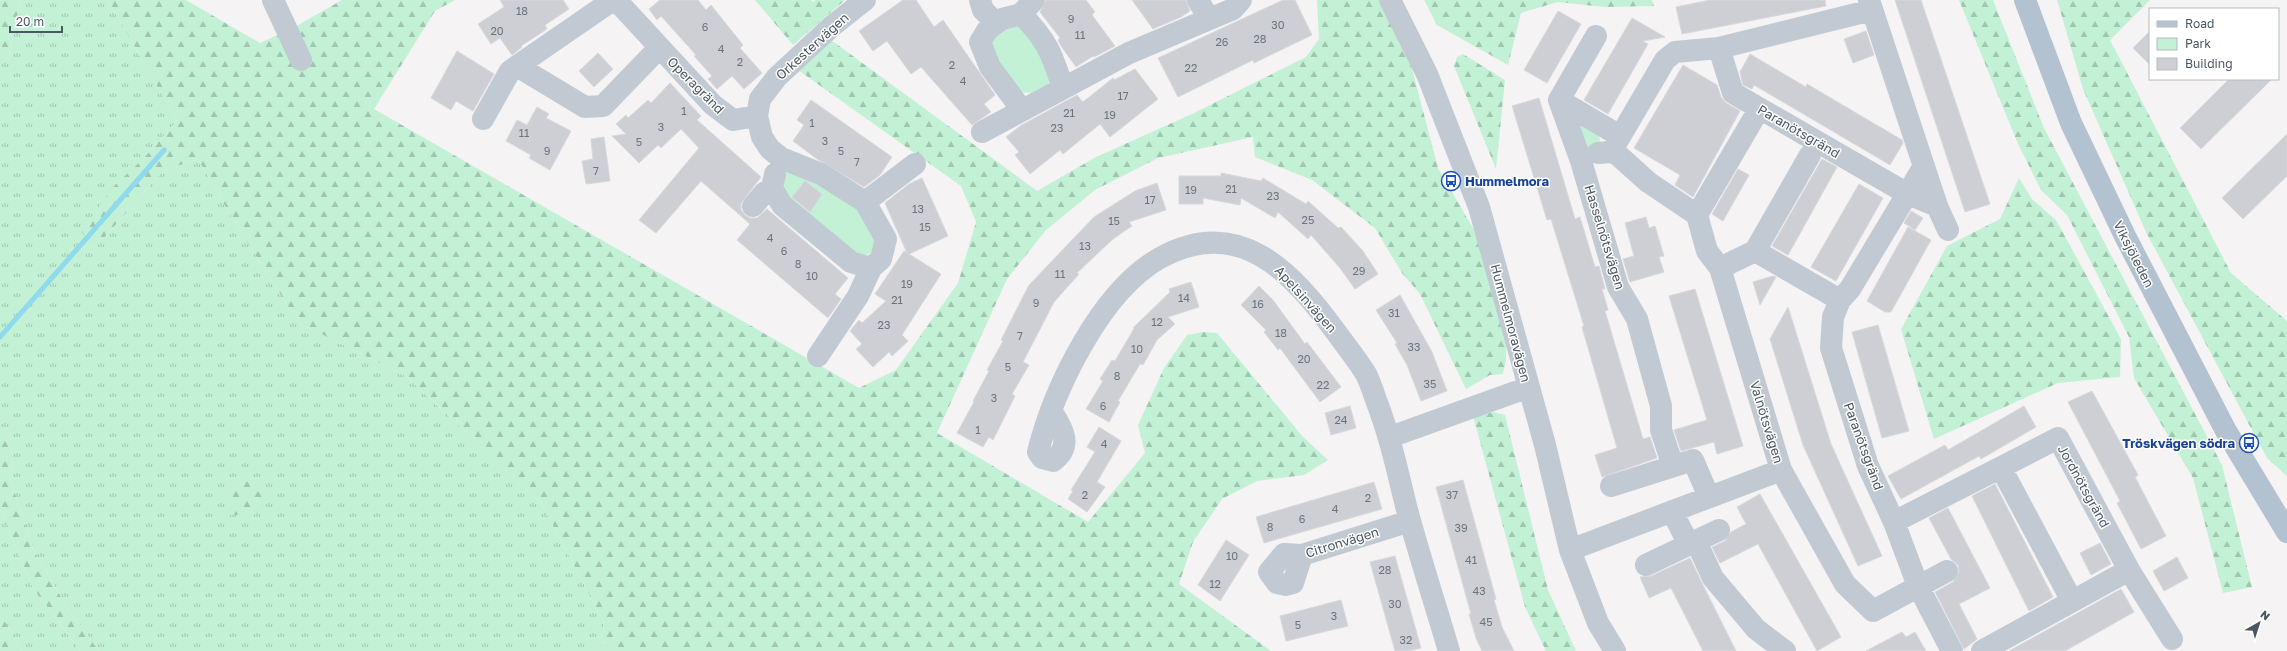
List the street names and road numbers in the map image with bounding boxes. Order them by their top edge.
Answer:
street label: Orkestervägen [772,9,852,83]
street label: Operagränd [664,53,728,117]
street label: Paranötsgränd [1755,101,1843,161]
street label: Hasselnötsvägen [1581,183,1629,291]
street label: Viksjöleden [2110,218,2158,290]
street label: Apelsinvägen [1272,262,1340,336]
street label: Hummelmoravägen [1488,262,1534,384]
street label: Valnötsvägen [1747,379,1787,465]
street label: Paranötsgränd [1841,400,1887,492]
street label: Jordnötsgränd [2055,442,2113,530]
street label: Citronvägen [1303,523,1381,561]

